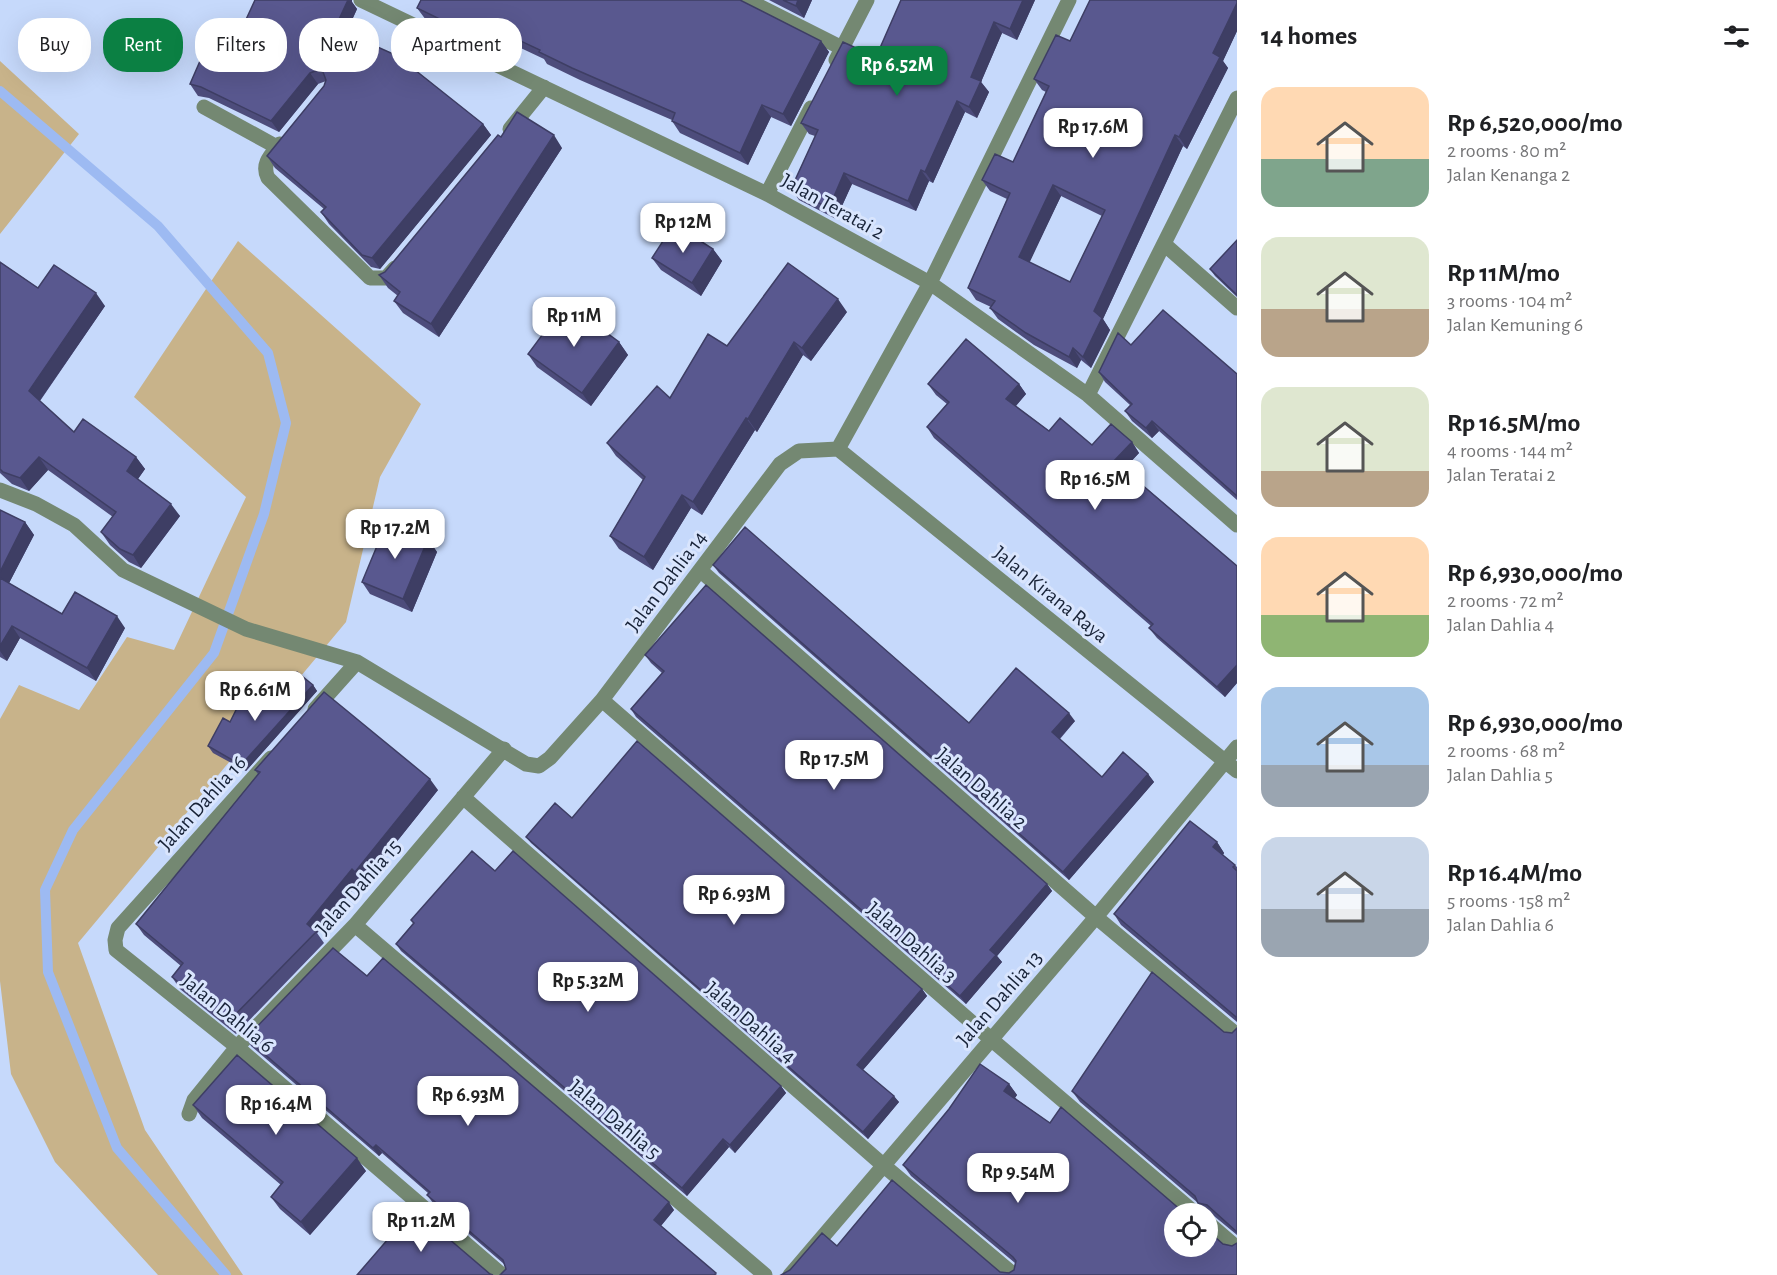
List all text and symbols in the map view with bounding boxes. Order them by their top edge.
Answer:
chip: Buy [18,18,91,72]
chip: Rent [103,18,183,72]
chip: Filters [195,18,287,72]
chip: New [299,18,379,72]
chip: Apartment [391,18,522,72]
icon: filters [1720,20,1753,53]
text: 14 homes [1261,23,1357,49]
pin: Rp 6.52M [835,46,959,97]
text: Rp 6.52M [860,55,934,75]
pin: Rp 17.6M [1031,108,1155,159]
text: Rp 6,520,000/mo [1447,110,1623,136]
icon: home [1309,111,1381,183]
text: Rp 17.6M [1058,117,1128,137]
text: 2 rooms · 80 m² [1447,141,1566,161]
text: Jalan Kenanga 2 [1447,165,1570,185]
street label: Jalan Teratai 2 [778,170,888,243]
pin: Rp 12M [634,203,732,254]
text: Rp 12M [654,212,712,232]
text: Rp 11M/mo [1447,260,1560,286]
icon: home [1309,261,1381,333]
text: 3 rooms · 104 m² [1447,291,1572,311]
pin: Rp 11M [525,297,623,348]
text: Rp 11M [546,306,602,326]
text: Jalan Kemuning 6 [1447,315,1583,335]
text: Rp 16.5M/mo [1447,410,1580,436]
icon: home [1309,411,1381,483]
text: 4 rooms · 144 m² [1447,441,1573,461]
pin: Rp 16.5M [1033,460,1157,511]
text: Jalan Teratai 2 [1447,465,1556,485]
text: Rp 16.5M [1060,469,1130,489]
pin: Rp 17.2M [333,509,457,560]
text: Rp 17.2M [360,518,430,538]
street label: Jalan Dahlia 14 [622,527,711,635]
street label: Jalan Kirana Raya [990,542,1112,647]
text: Rp 6,930,000/mo [1447,560,1623,586]
icon: home [1309,561,1381,633]
text: 2 rooms · 72 m² [1447,591,1564,611]
text: Jalan Dahlia 4 [1447,615,1554,635]
pin: Rp 6.61M [193,671,317,722]
text: Rp 6.61M [219,680,291,700]
text: Rp 6,930,000/mo [1447,710,1623,736]
icon: home [1309,711,1381,783]
pin: Rp 17.5M [772,740,896,791]
text: 2 rooms · 68 m² [1447,741,1565,761]
street label: Jalan Dahlia 2 [933,744,1031,833]
text: Rp 17.5M [799,749,869,769]
street label: Jalan Dahlia 16 [155,752,250,855]
text: Jalan Dahlia 5 [1447,765,1553,785]
street label: Jalan Dahlia 15 [312,836,405,939]
text: Rp 16.4M/mo [1447,860,1582,886]
icon: home [1309,861,1381,933]
pin: Rp 6.93M [672,875,796,926]
text: Rp 6.93M [697,884,771,904]
text: 5 rooms · 158 m² [1447,891,1570,911]
street label: Jalan Dahlia 3 [863,898,960,987]
text: Jalan Dahlia 6 [1447,915,1554,935]
street label: Jalan Dahlia 13 [953,947,1046,1050]
pin: Rp 5.32M [526,962,650,1013]
street label: Jalan Dahlia 6 [177,970,278,1057]
text: Rp 5.32M [552,971,624,991]
street label: Jalan Dahlia 4 [701,978,800,1067]
pin: Rp 6.93M [406,1076,530,1127]
street label: Jalan Dahlia 5 [565,1076,664,1163]
pin: Rp 16.4M [214,1085,338,1136]
text: Rp 6.93M [431,1085,505,1105]
text: Rp 16.4M [240,1094,312,1114]
pin: Rp 9.54M [956,1153,1080,1204]
text: Rp 9.54M [981,1162,1055,1182]
pin: Rp 11.2M [359,1202,483,1253]
map controls [1164,1203,1218,1257]
button: locate [1164,1203,1218,1257]
text: Rp 11.2M [386,1211,456,1231]

